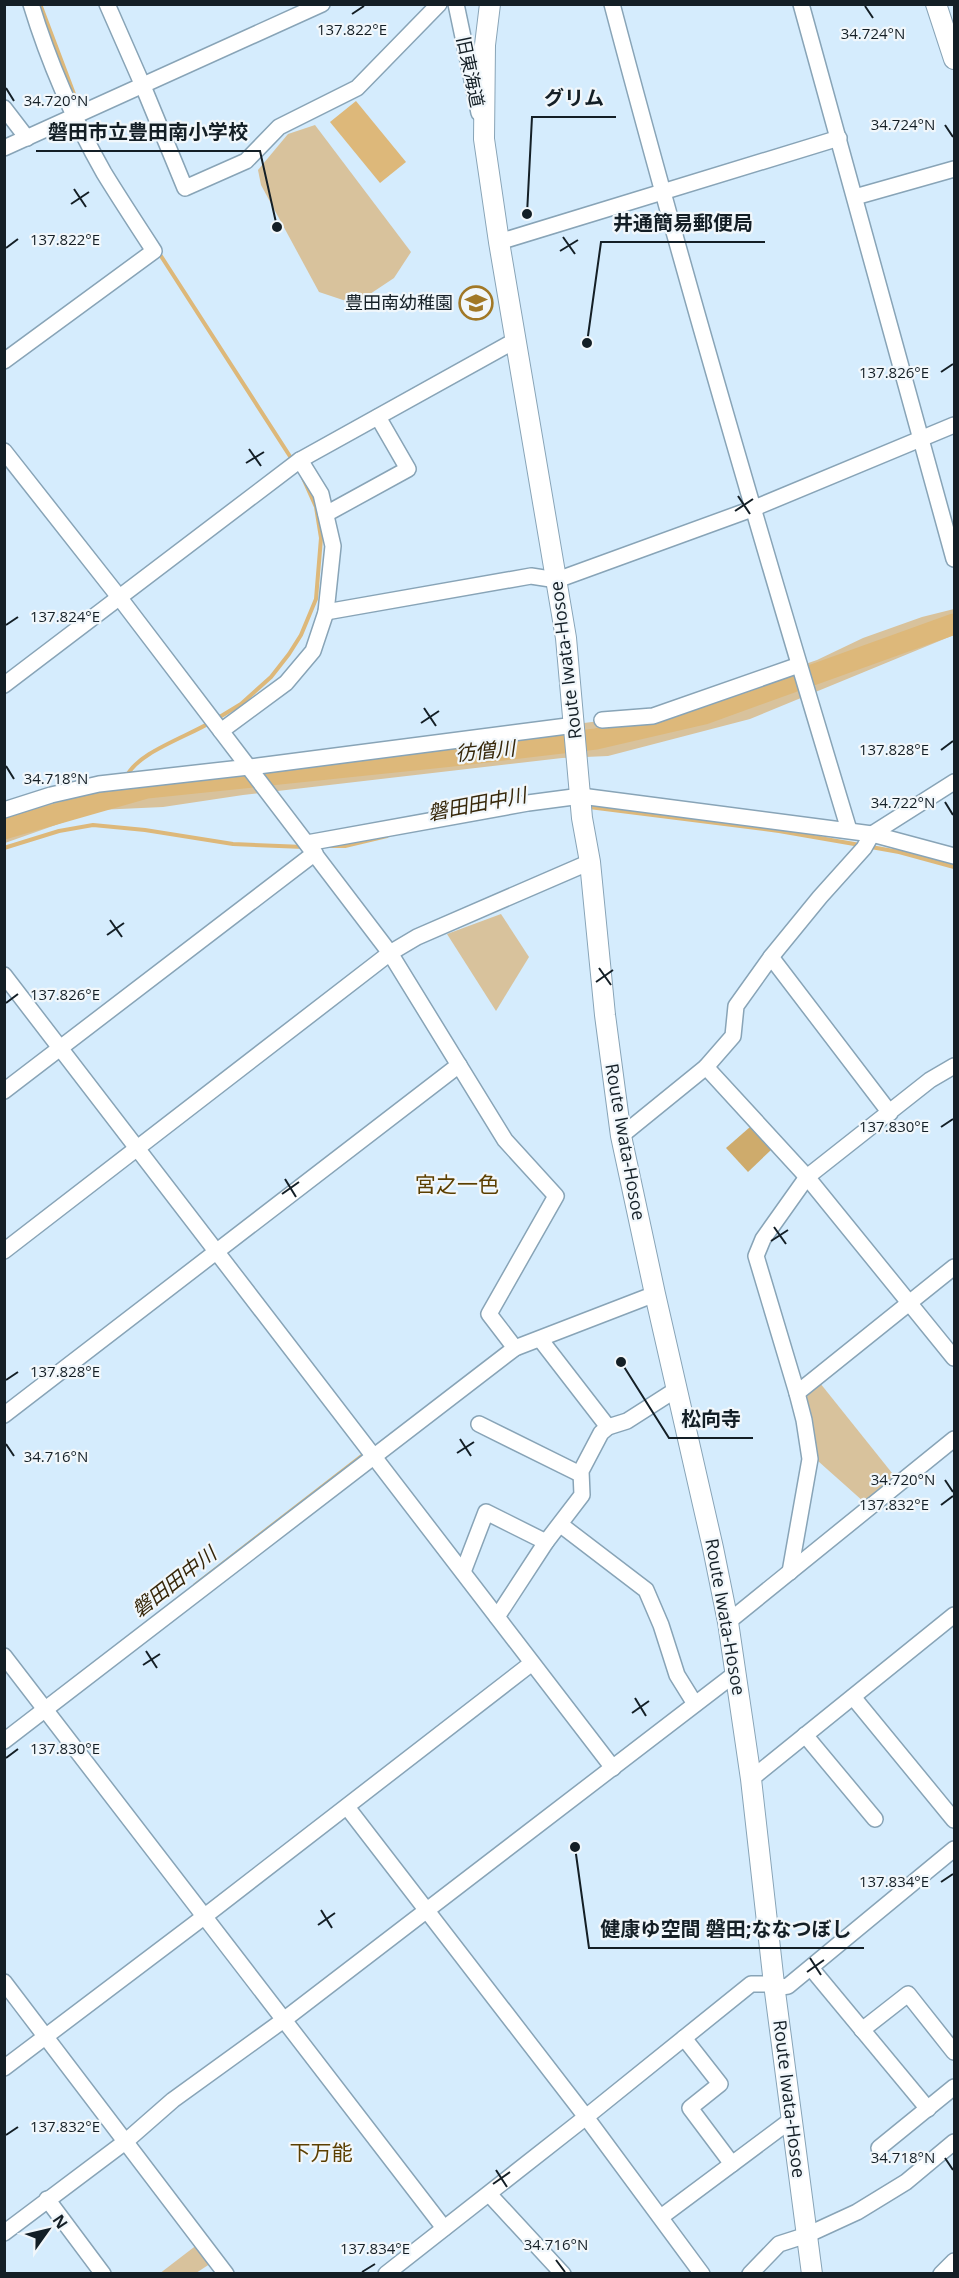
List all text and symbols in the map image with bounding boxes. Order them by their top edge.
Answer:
text: 137.822°E [317,19,387,39]
text: 34.724°N [841,23,905,43]
street label: 旧東海道 [452,34,490,110]
callout: グリム [532,79,616,117]
text: グリム [544,84,604,111]
text: 34.720°N [24,90,88,110]
callout: 磐田市立豊田南小学校 [36,113,260,151]
text: 34.724°N [871,114,935,134]
text: 磐田市立豊田南小学校 [48,118,248,145]
callout: 井通簡易郵便局 [601,204,765,242]
text: 井通簡易郵便局 [613,209,753,236]
text: 137.822°E [30,229,100,249]
school or university icon: 豊田南幼稚園 [458,285,494,321]
place label: 豊田南幼稚園 [345,290,453,314]
text: 137.826°E [859,362,929,382]
street label: Route Iwata-Hosoe [543,580,587,740]
text: 137.824°E [30,606,100,626]
water label: 彷僧川 [454,734,518,767]
text: 137.828°E [859,739,929,759]
text: 34.718°N [24,768,88,788]
water label: 磐田田中川 [425,780,531,826]
text: 34.722°N [871,792,935,812]
text: 137.826°E [30,984,100,1004]
street label: Route Iwata-Hosoe [600,1061,652,1222]
text: 137.830°E [859,1116,929,1136]
district label: 宮之一色 [415,1170,499,1198]
text: 137.828°E [30,1361,100,1381]
callout: 松向寺 [669,1400,753,1438]
text: 松向寺 [681,1405,741,1432]
text: 34.716°N [24,1446,88,1466]
text: 34.720°N [871,1469,935,1489]
text: 137.832°E [859,1494,929,1514]
street label: Route Iwata-Hosoe [700,1536,752,1697]
water label: 磐田田中川 [126,1539,223,1623]
text: 137.830°E [30,1738,100,1758]
text: 137.834°E [859,1871,929,1891]
callout: 健康ゆ空間 磐田;ななつぼし [589,1910,864,1948]
text: 健康ゆ空間 磐田;ななつぼし [601,1915,851,1942]
street label: Route Iwata-Hosoe [768,2019,812,2179]
text: 137.832°E [30,2116,100,2136]
district label: 下万能 [290,2138,353,2166]
text: 34.718°N [871,2147,935,2167]
north arrow [18,2200,78,2260]
text: N [48,2210,73,2233]
text: 34.716°N [524,2234,588,2254]
text: 137.834°E [340,2238,410,2258]

